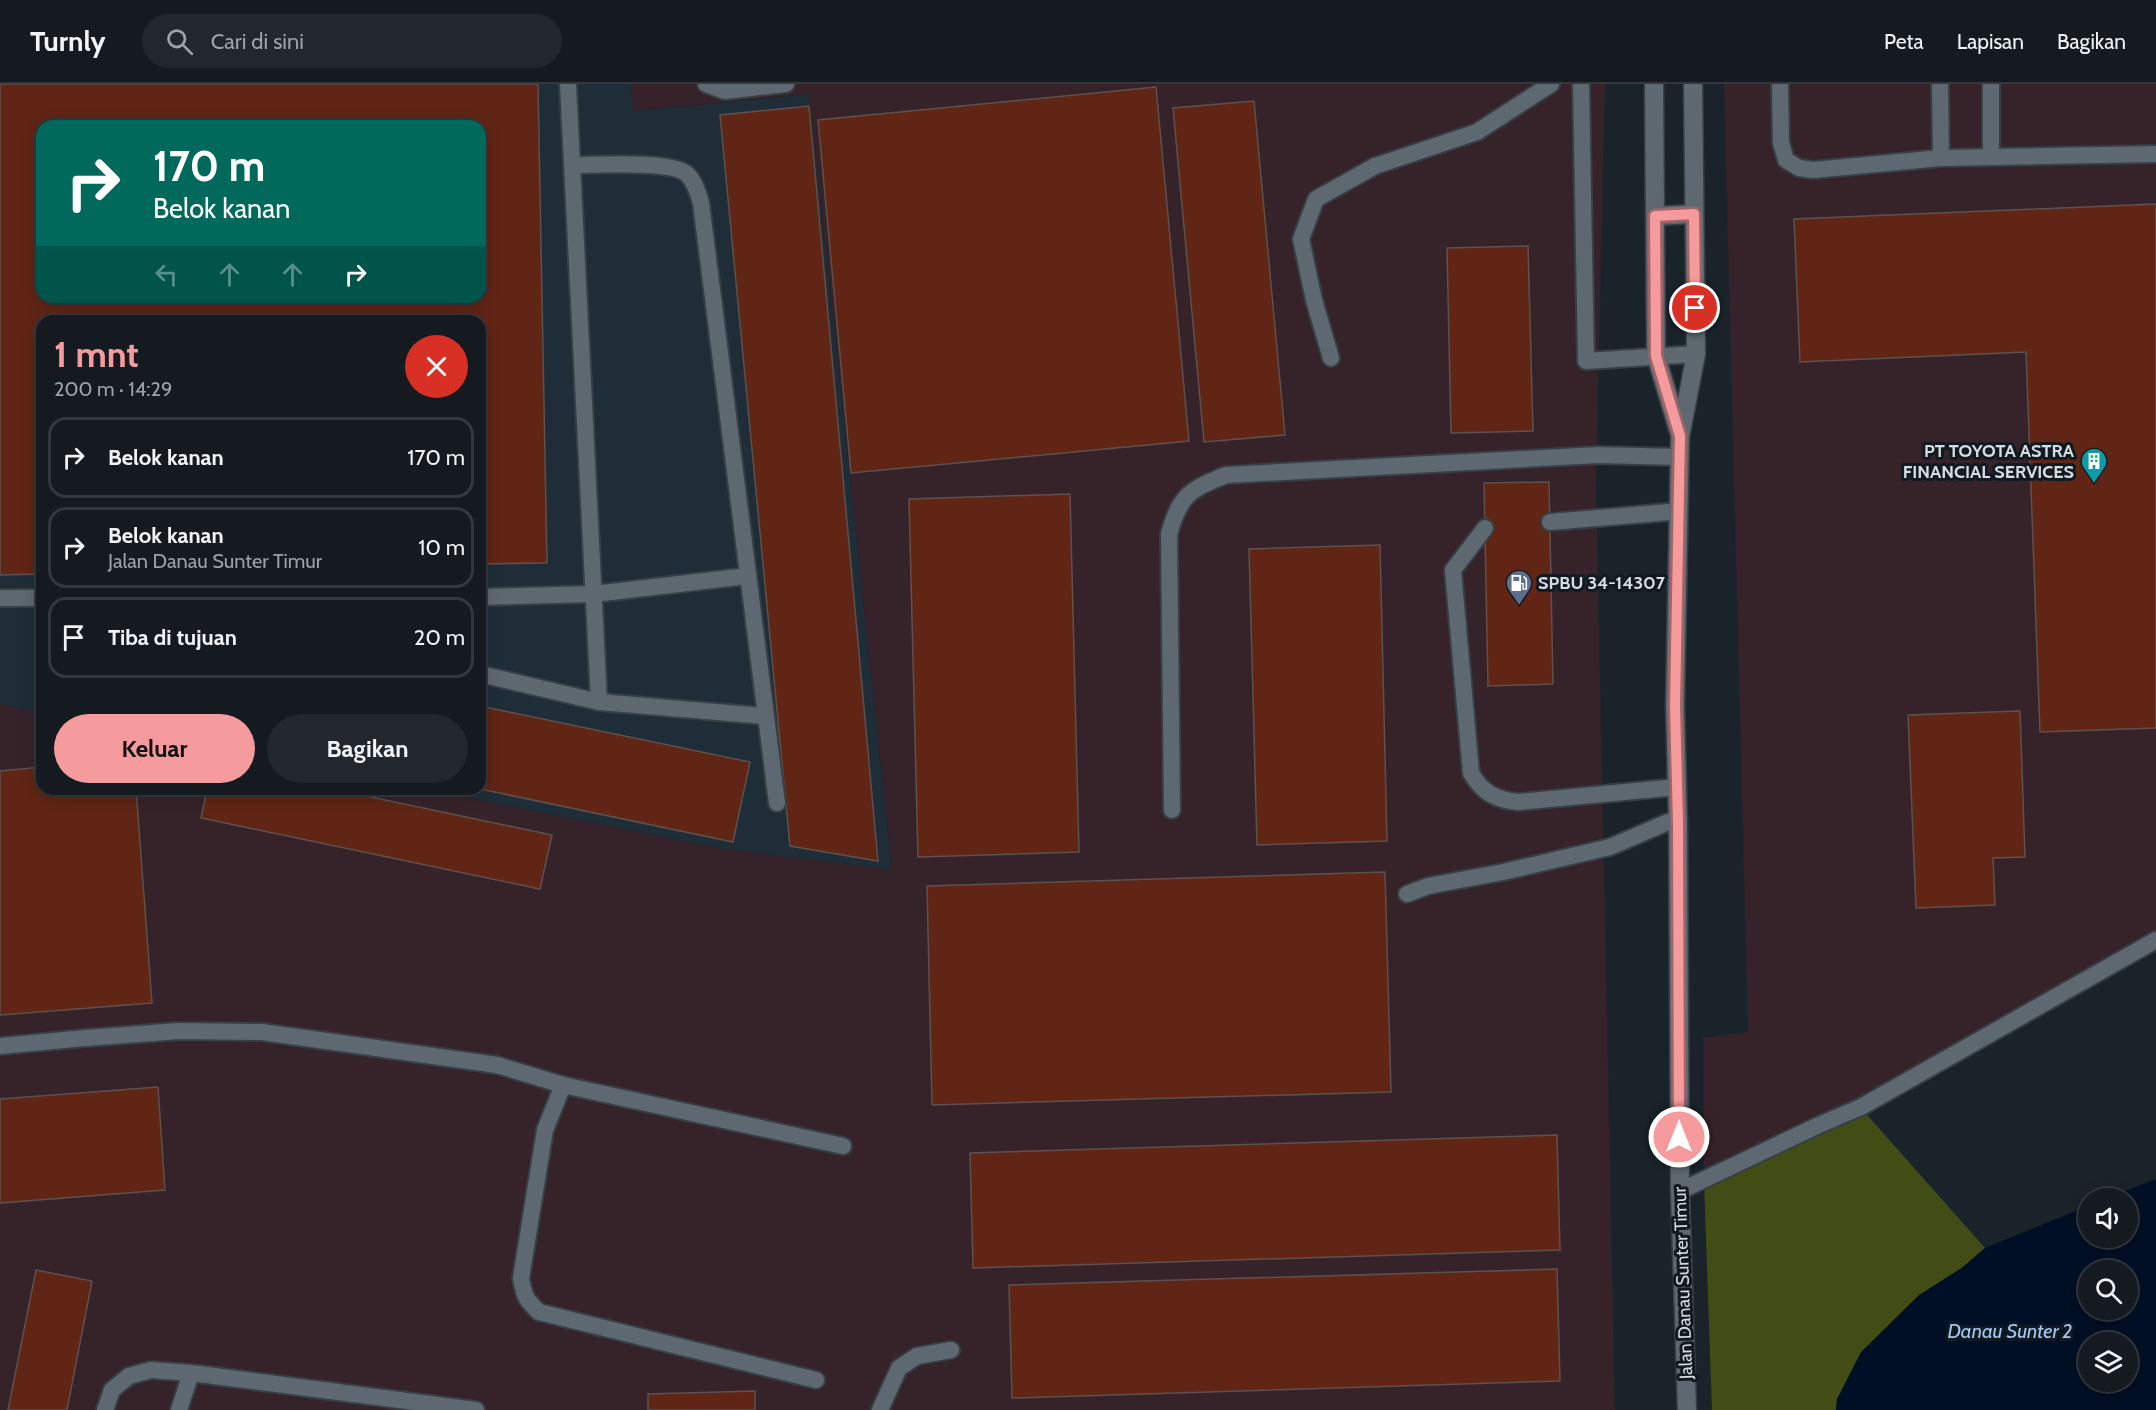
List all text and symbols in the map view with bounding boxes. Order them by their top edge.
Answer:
search box [142,14,562,68]
text: Turnly [30,24,106,58]
icon: search [163,25,196,58]
text: Cari di sini [211,28,304,55]
text: Peta [1884,29,1924,54]
text: Lapisan [1957,29,2024,54]
text: Bagikan [2057,29,2126,54]
text: 170 m [153,140,265,192]
icon: right [54,144,132,222]
text: Belok kanan [153,192,290,225]
icon: left [150,258,183,291]
icon: ahead [213,258,246,291]
icon: ahead [276,258,309,291]
icon: right [339,258,372,291]
pin [1669,282,1720,333]
icon: arrive [1678,291,1711,324]
text: 1 mnt [54,332,139,376]
button: close [405,335,468,398]
text: 200 m · 14:29 [54,377,172,401]
place label: PT TOYOTA ASTRA FINANCIAL SERVICES [1903,440,2075,483]
icon: right [57,441,90,474]
text: Belok kanan [108,444,224,471]
text: 170 m [407,444,465,471]
building icon: PT TOYOTA ASTRA FINANCIAL SERVICES [2079,446,2109,484]
text: Belok kanan [108,522,224,549]
icon: right [57,531,90,564]
text: 10 m [418,534,465,561]
text: Jalan Danau Sunter Timur [108,549,322,573]
fuel station icon: SPBU 34-14307 [1504,568,1534,606]
place label: SPBU 34-14307 [1538,572,1666,594]
icon: arrive [57,621,90,654]
text: Tiba di tujuan [108,624,237,651]
text: 20 m [414,624,465,651]
button: Keluar [54,714,255,783]
button: Bagikan [267,714,468,783]
position arrow [1647,1105,1711,1169]
street label: Jalan Danau Sunter Timur [1669,1186,1697,1381]
map controls [2078,1188,2138,1392]
button: sound [2078,1188,2138,1248]
button: search [2078,1260,2138,1320]
water label: Danau Sunter 2 [1948,1319,2072,1343]
button: layers [2078,1332,2138,1392]

